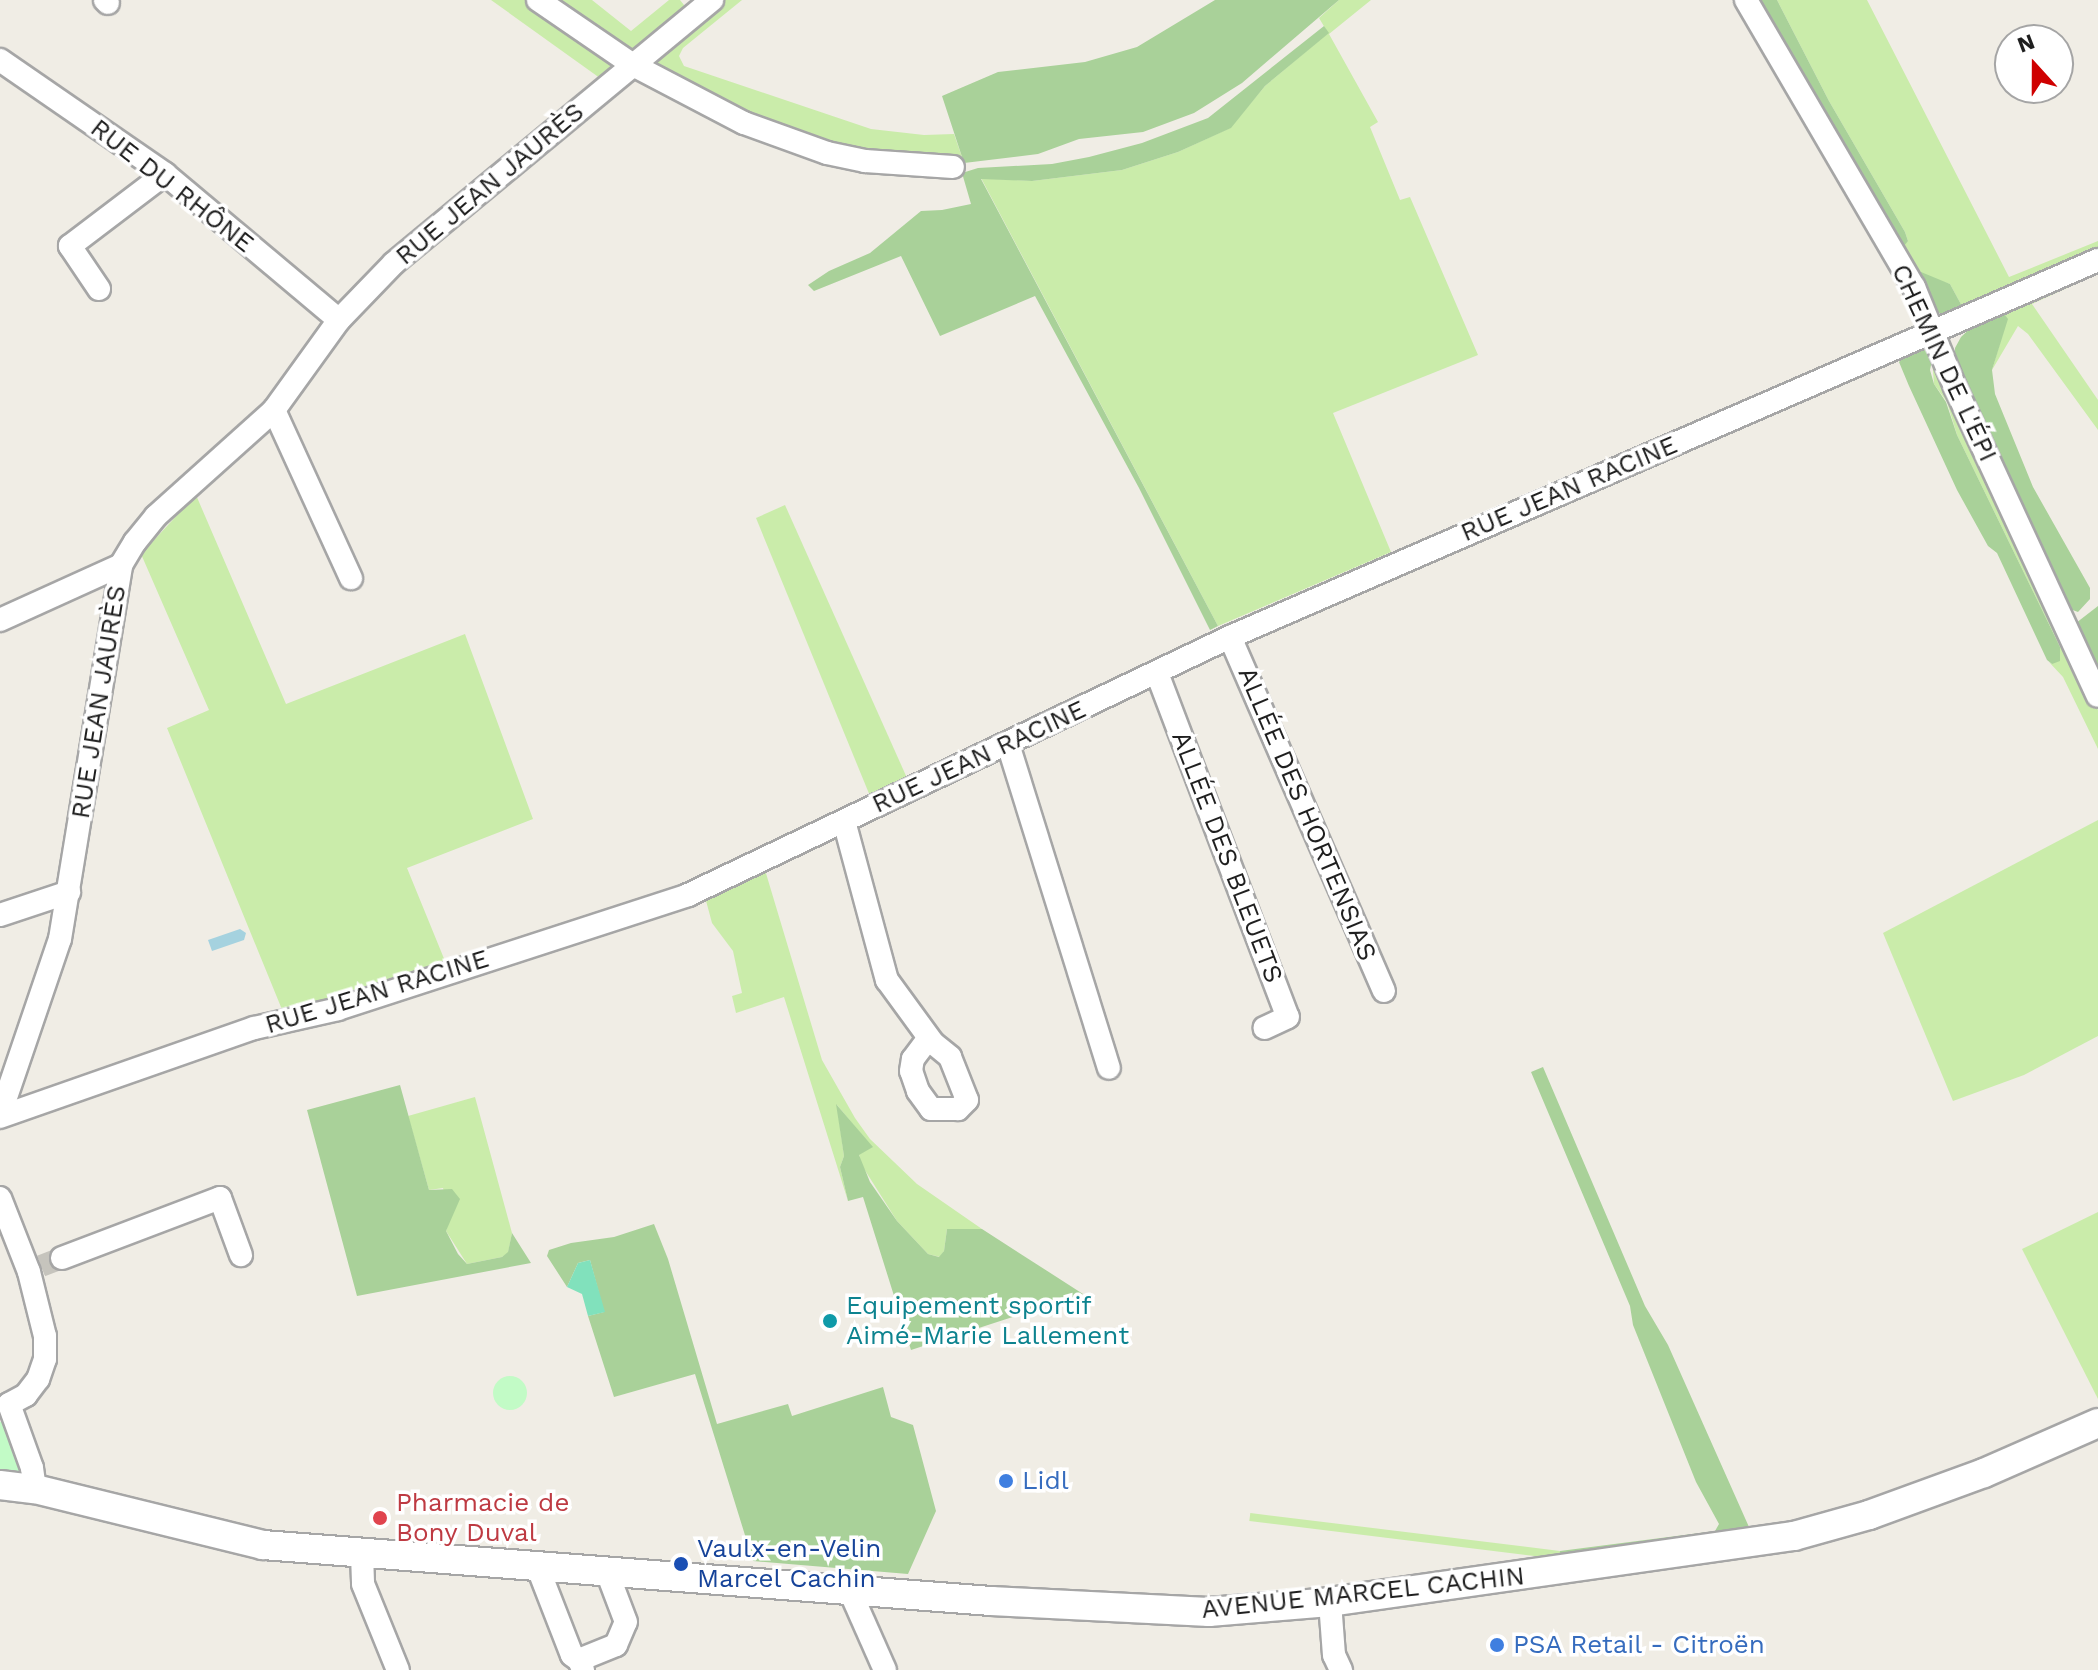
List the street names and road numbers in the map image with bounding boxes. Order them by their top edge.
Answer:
street label: RUE JEAN JAURÈS [389,96,591,272]
street label: RUE DU RHÔNE [84,113,260,259]
street label: CHEMIN DE L'ÉPI [1885,259,2003,467]
street label: RUE JEAN RACINE [1456,429,1682,549]
street label: RUE JEAN JAURÈS [65,582,133,822]
street label: ALLÉE DES HORTENSIAS [1231,663,1383,965]
street label: RUE JEAN RACINE [867,694,1091,820]
street label: ALLÉE DES BLEUETS [1165,727,1289,987]
street label: RUE JEAN RACINE [261,943,493,1041]
street label: AVENUE MARCEL CACHIN [1200,1560,1526,1626]

